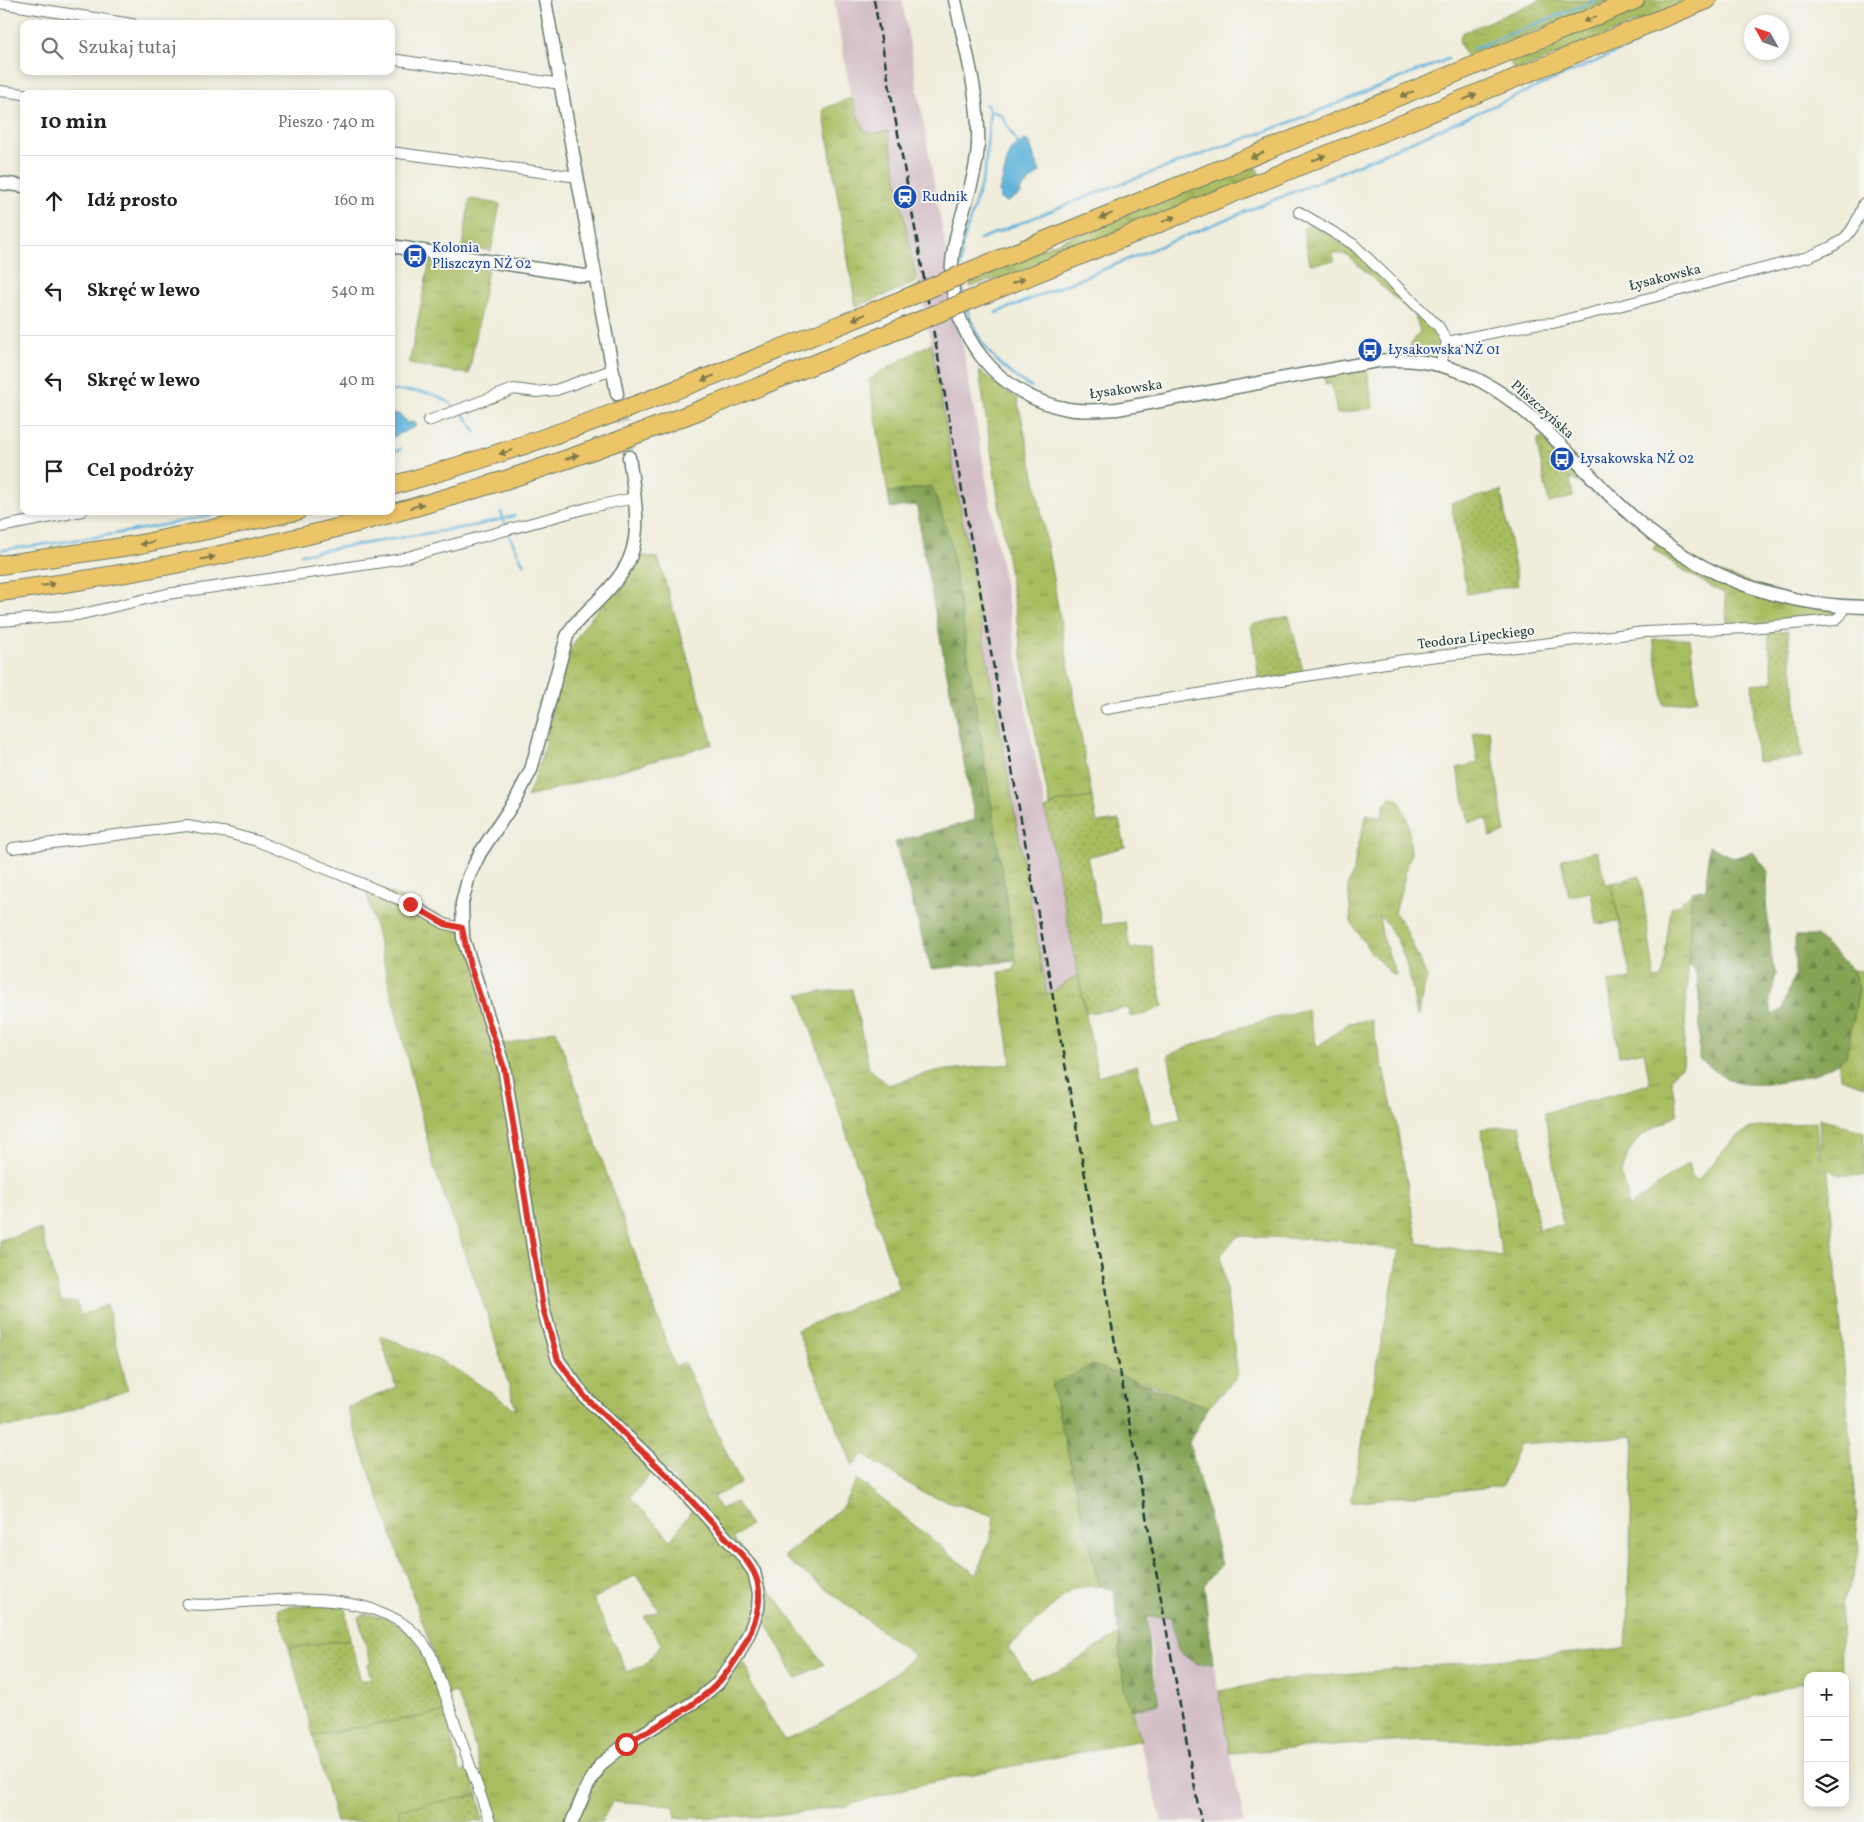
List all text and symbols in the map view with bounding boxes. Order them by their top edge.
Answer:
one-way arrow [1583,15,1597,23]
north arrow [1744,15,1789,60]
search box [20,20,395,75]
icon: search [38,34,66,62]
text: Szukaj tutaj [78,35,177,61]
one-way arrow [1399,90,1414,98]
one-way arrow [1463,92,1477,100]
text: 10 min [40,108,107,137]
text: Pieszo · 740 m [278,112,375,134]
one-way arrow [1249,152,1264,159]
one-way arrow [1312,154,1327,162]
station icon: Rudnik [892,184,918,210]
icon: ahead [40,187,68,215]
text: Idź prosto [87,188,178,214]
place label: Rudnik [922,188,968,207]
text: 160 m [334,190,375,212]
one-way arrow [1098,212,1113,220]
one-way arrow [1161,215,1176,222]
place label: Kolonia Pliszczyn NŻ 02 [432,239,532,274]
bus stop icon: Kolonia Pliszczyn NŻ 02 [402,243,428,269]
street label: Łysakowska [1627,260,1703,296]
one-way arrow [1011,276,1025,284]
icon: left [40,277,68,305]
text: Skręć w lewo [87,278,200,304]
text: 540 m [331,280,375,302]
one-way arrow [851,314,866,321]
bus stop icon: Łysakowska NŻ 01 [1357,337,1383,363]
place label: Łysakowska NŻ 01 [1388,341,1500,360]
icon: left [40,367,68,395]
text: Skręć w lewo [87,368,200,394]
text: 40 m [339,370,375,392]
one-way arrow [700,374,715,382]
street label: Łysakowska [1088,375,1164,405]
street label: Pliszczyńska [1506,376,1578,444]
bus stop icon: Łysakowska NŻ 02 [1549,446,1575,472]
one-way arrow [498,448,513,456]
place label: Łysakowska NŻ 02 [1580,450,1694,469]
one-way arrow [565,453,580,461]
icon: arrive [40,457,68,485]
text: Cel podróży [87,458,194,484]
one-way arrow [410,502,425,510]
one-way arrow [139,539,154,547]
one-way arrow [201,554,216,562]
one-way arrow [41,581,57,589]
street label: Teodora Lipeckiego [1416,621,1536,655]
route end [399,893,422,916]
map controls [1804,1672,1849,1807]
button: + [1804,1672,1849,1717]
button: − [1804,1717,1849,1762]
route start [615,1733,638,1756]
button: layers [1804,1762,1849,1807]

